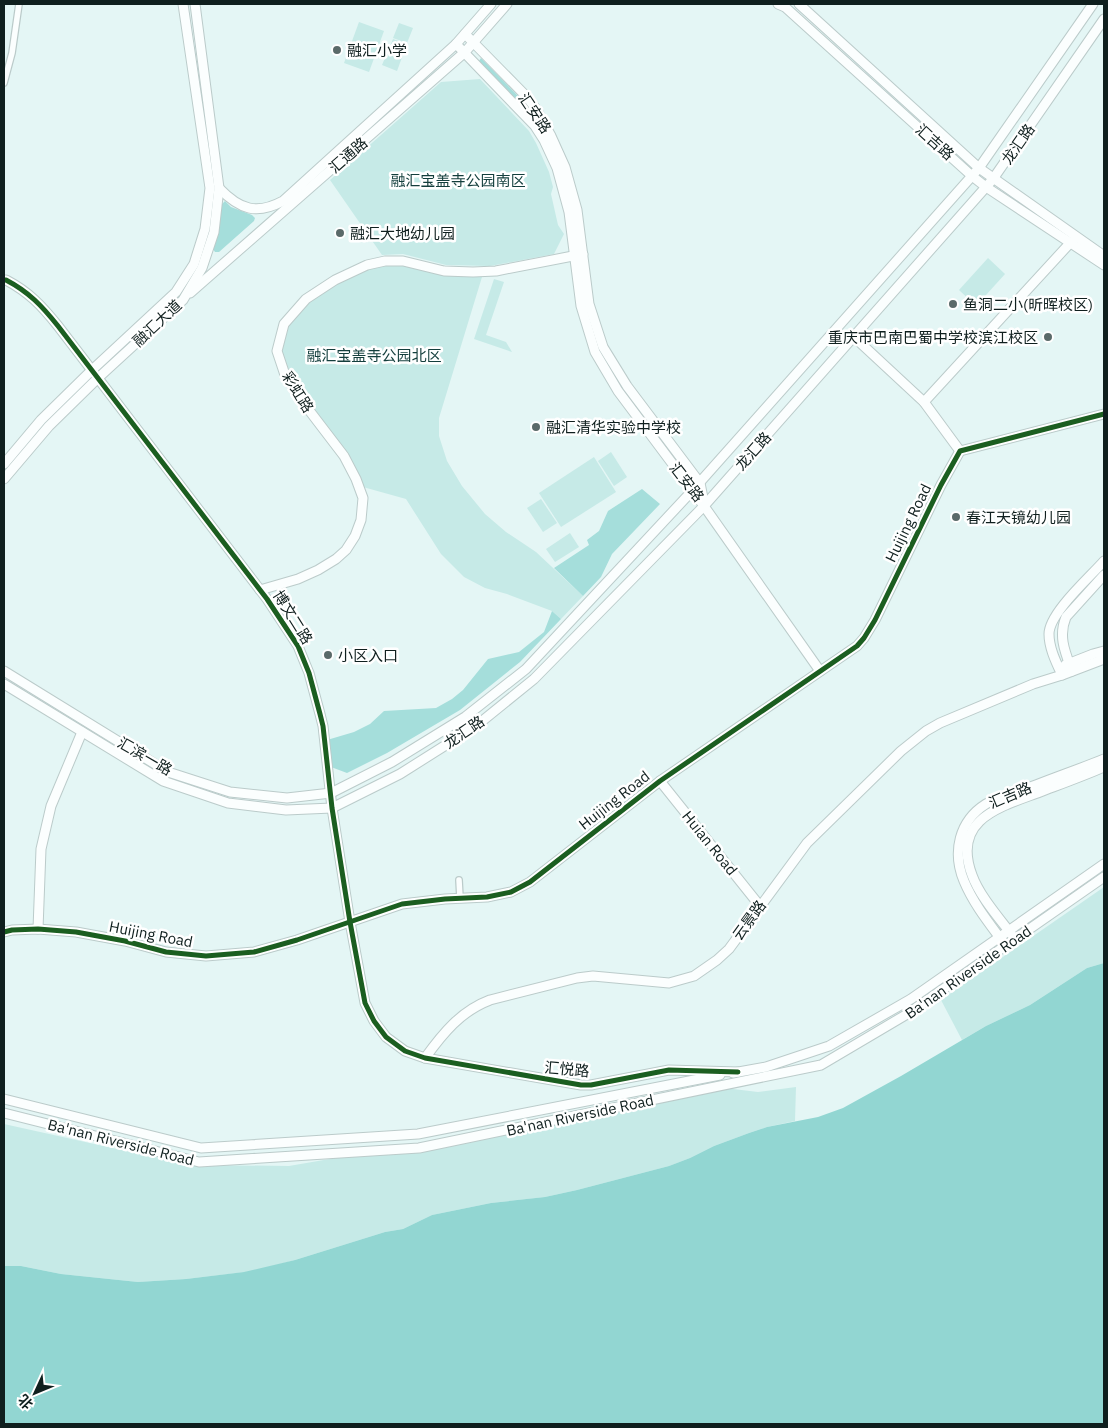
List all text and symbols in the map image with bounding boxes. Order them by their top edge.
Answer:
place label: 融汇小学 [347,41,407,60]
marker: 融汇小学 [331,44,343,56]
street label: 汇安路 [515,89,555,137]
street label: 汇吉路 [912,120,958,164]
street label: 龙汇路 [997,120,1039,168]
street label: 汇通路 [325,133,371,177]
park label: 融汇宝盖寺公园南区 [390,171,526,190]
place label: 融汇大地幼儿园 [350,224,455,243]
marker: 融汇大地幼儿园 [334,227,346,239]
place label: 鱼洞二小(昕晖校区) [963,295,1093,314]
street label: 融汇大道 [129,296,185,350]
marker: 鱼洞二小(昕晖校区) [947,298,959,310]
place label: 重庆市巴南巴蜀中学校滨江校区 [828,328,1038,347]
marker: 重庆市巴南巴蜀中学校滨江校区 [1042,331,1054,343]
park label: 融汇宝盖寺公园北区 [306,346,442,365]
street label: 彩虹路 [278,368,318,416]
place label: 融汇清华实验中学校 [546,418,681,437]
marker: 融汇清华实验中学校 [530,421,542,433]
street label: 龙汇路 [731,428,775,474]
street label: 汇安路 [666,458,708,506]
street label: Huijing Road [881,481,935,565]
place label: 春江天镜幼儿园 [966,508,1071,527]
marker: 春江天镜幼儿园 [950,511,962,523]
street label: 博文二路 [269,587,317,647]
place label: 小区入口 [338,646,398,665]
marker: 小区入口 [322,649,334,661]
street label: 龙汇路 [440,712,488,752]
street label: 汇滨一路 [114,733,176,779]
street label: Huijing Road [575,766,653,834]
street label: 汇吉路 [986,777,1034,813]
street label: Huian Road [678,807,742,879]
street label: 云景路 [728,896,770,944]
street label: Huijing Road [108,917,194,951]
street label: Ba'nan Riverside Road [901,921,1035,1023]
street label: 汇悦路 [544,1058,590,1080]
street label: Ba'nan Riverside Road [505,1090,655,1140]
street label: Ba'nan Riverside Road [46,1115,196,1169]
north arrow [10,1368,60,1418]
text: 北 [14,1391,37,1413]

